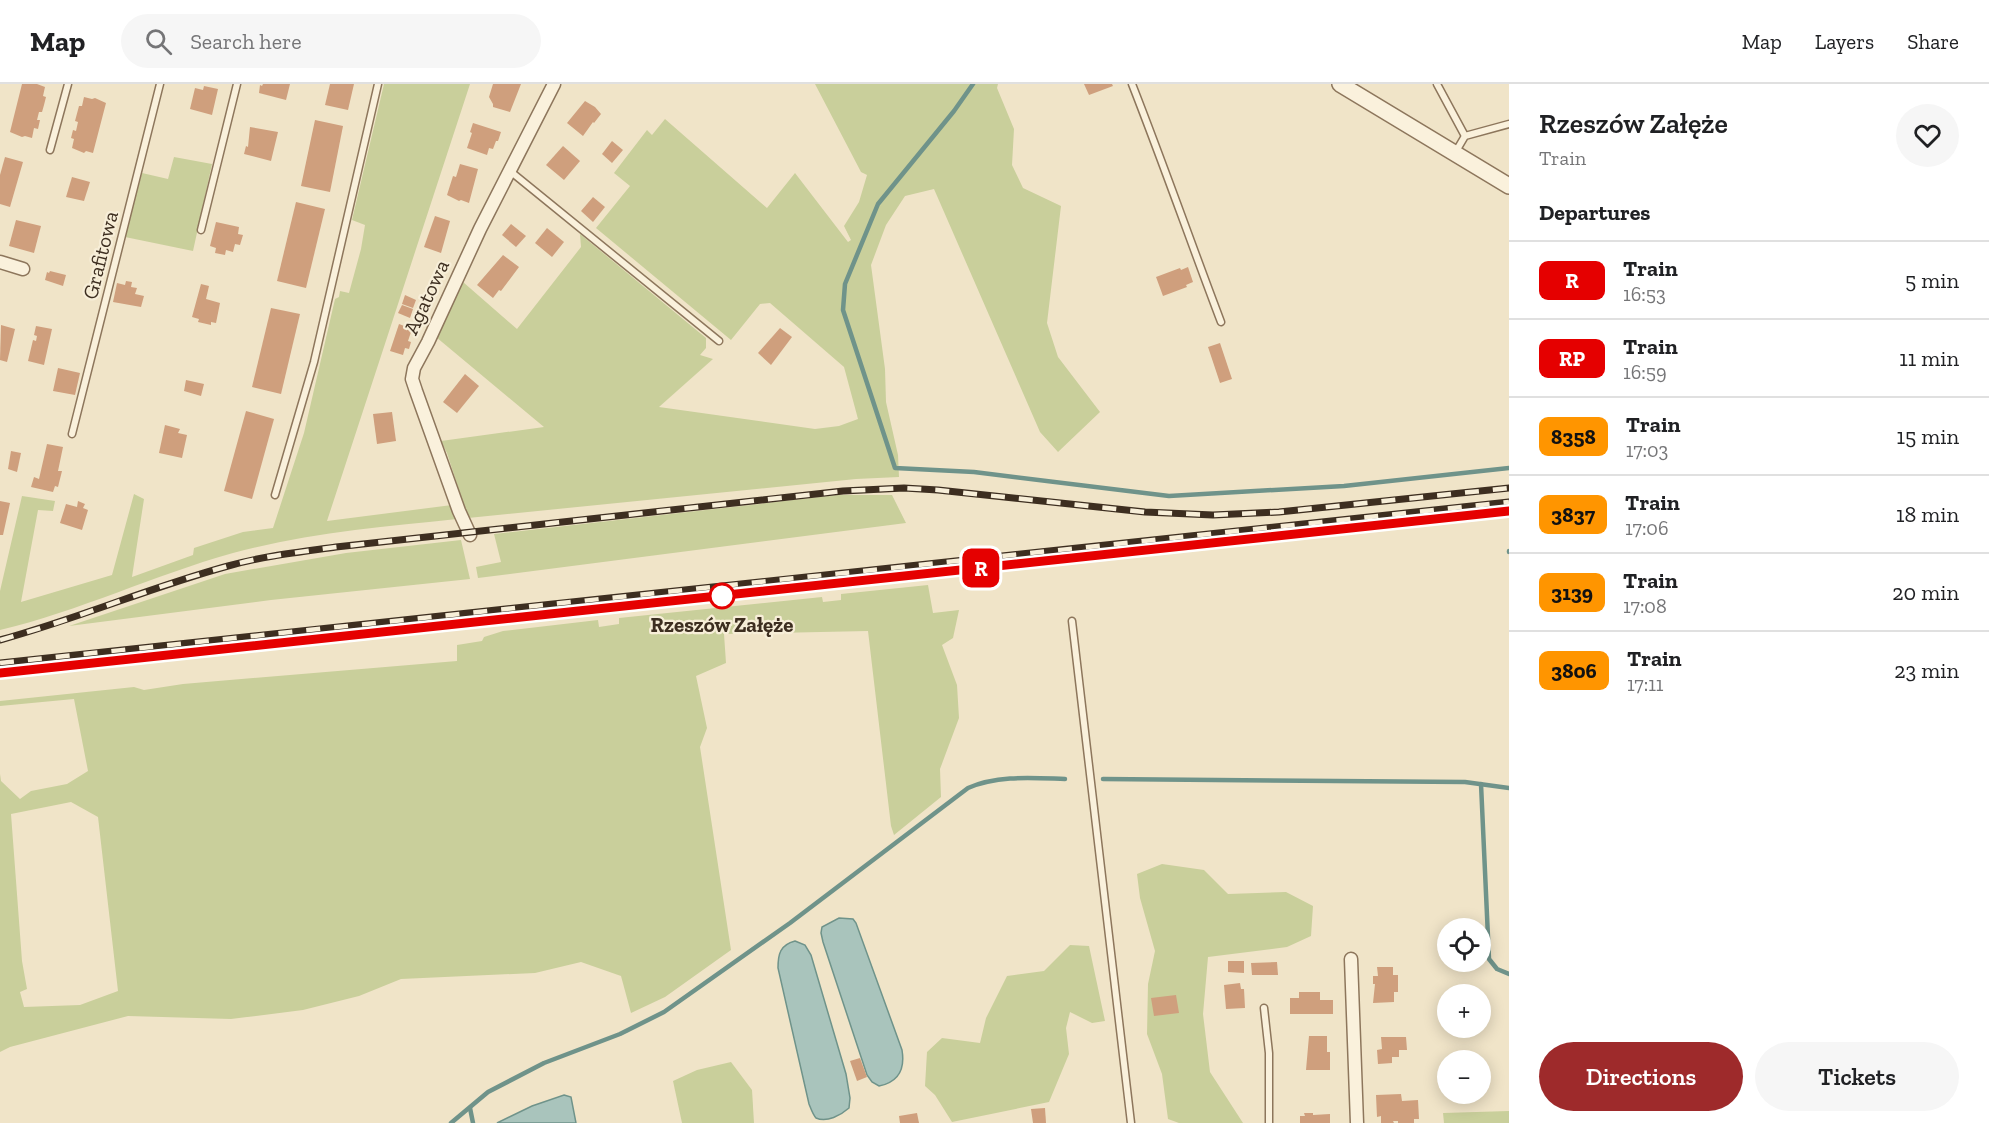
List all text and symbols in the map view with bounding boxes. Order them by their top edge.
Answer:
search box [121,14,541,68]
text: Map [30,25,85,58]
icon: search [142,25,175,58]
text: Search here [190,28,302,55]
text: Map [1742,29,1782,54]
text: Layers [1815,29,1874,54]
text: Share [1907,29,1959,54]
button: heart [1896,104,1959,167]
text: Rzeszów Załęże [1539,107,1728,140]
text: Train [1539,146,1586,170]
text: Departures [1539,199,1650,226]
street label: Grafitowa [77,208,123,302]
text: Train [1623,255,1678,282]
street label: Agatowa [398,256,454,338]
text: 5 min [1905,267,1959,294]
text: R [1565,268,1579,293]
text: 16:53 [1623,282,1666,306]
text: Train [1623,333,1678,360]
text: 11 min [1899,345,1959,372]
text: RP [1559,346,1585,371]
text: 16:59 [1623,360,1667,384]
text: Train [1626,411,1681,438]
text: 15 min [1897,423,1959,450]
text: 8358 [1551,424,1596,449]
text: 17:03 [1626,438,1668,462]
text: Train [1625,489,1680,516]
text: 18 min [1896,501,1959,528]
text: 3837 [1551,502,1595,527]
text: 17:06 [1625,516,1669,540]
line badge: R [962,548,1000,588]
text: R [974,556,988,581]
text: Train [1623,567,1678,594]
text: 20 min [1892,579,1959,606]
text: 3139 [1551,580,1593,605]
marker: Rzeszów Załęże [709,583,735,609]
text: 17:08 [1623,594,1667,618]
place label: Rzeszów Załęże [651,612,793,637]
text: Train [1627,645,1682,672]
text: 23 min [1894,657,1959,684]
text: 3806 [1551,658,1597,683]
text: 17:11 [1627,672,1664,696]
map controls [1437,918,1491,1104]
button: locate [1437,918,1491,972]
button: + [1437,984,1491,1038]
button: Directions [1539,1042,1743,1111]
button: Tickets [1755,1042,1959,1111]
button: − [1437,1050,1491,1104]

